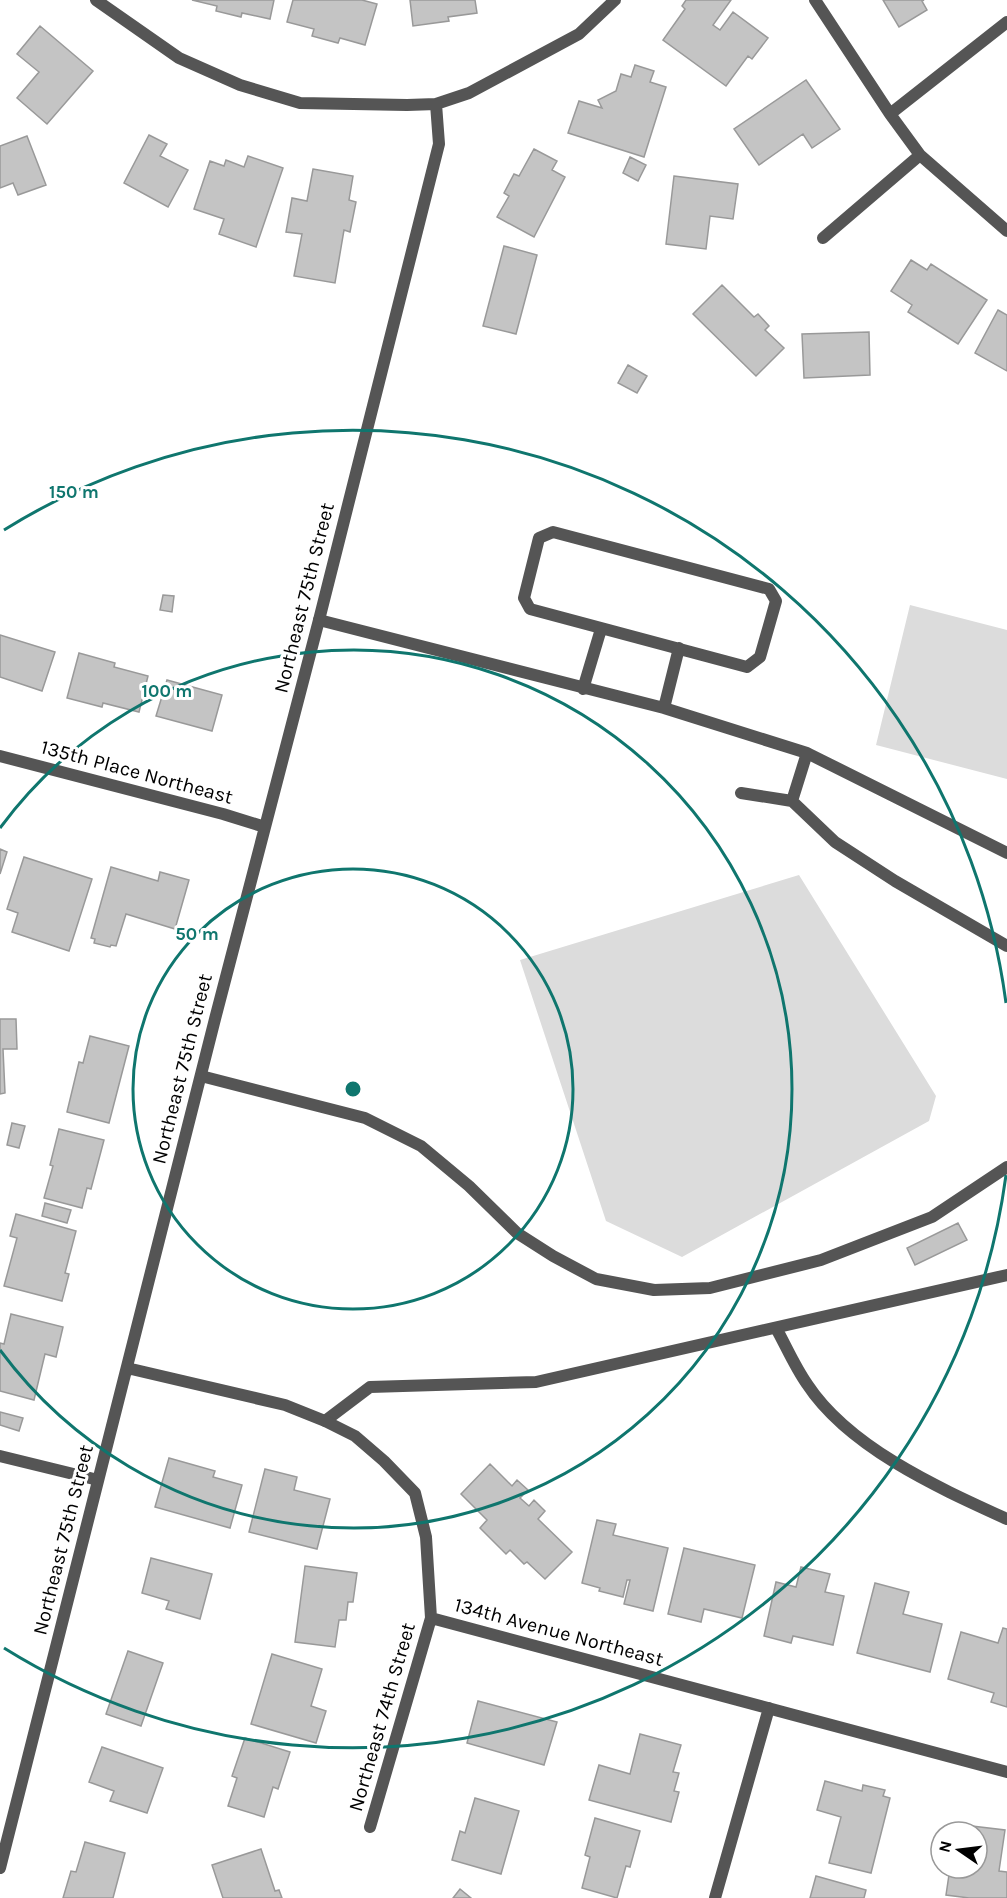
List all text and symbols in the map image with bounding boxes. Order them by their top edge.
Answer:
text: 150 m [49,481,99,503]
street label: Northeast 75th Street [269,500,339,696]
text: 100 m [142,680,192,702]
street label: 135th Place Northeast [38,735,236,809]
text: 50 m [175,923,219,945]
street label: Northeast 75th Street [147,971,217,1167]
centre of rings [343,1079,363,1099]
street label: Northeast 75th Street [28,1442,98,1638]
street label: 134th Avenue Northeast [452,1593,666,1671]
street label: Northeast 74th Street [344,1620,420,1814]
north arrow [929,1820,989,1880]
text: N [934,1839,956,1854]

